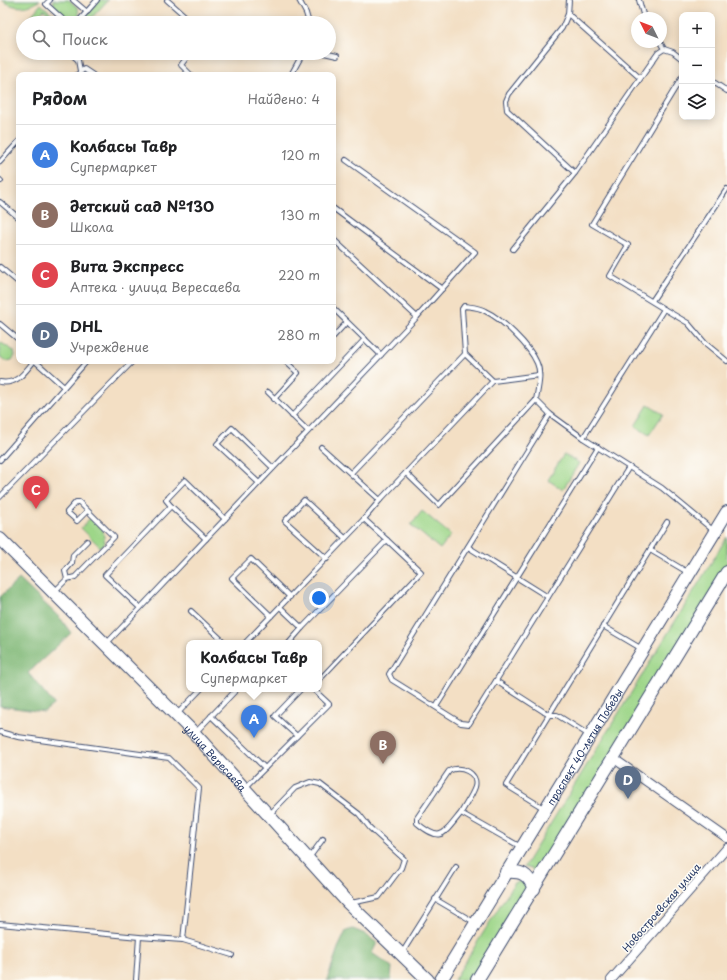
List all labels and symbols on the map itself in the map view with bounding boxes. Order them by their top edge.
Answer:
north arrow [631,12,667,48]
pin: C [23,476,49,509]
your location [309,588,329,608]
street label: проспект 40-летия Победы [542,685,625,808]
pin: A [241,705,267,738]
street label: улица Вересаева [181,720,251,795]
pin: B [370,731,396,764]
pin: D [615,766,641,799]
street label: Новостроевская улица [618,859,704,955]

